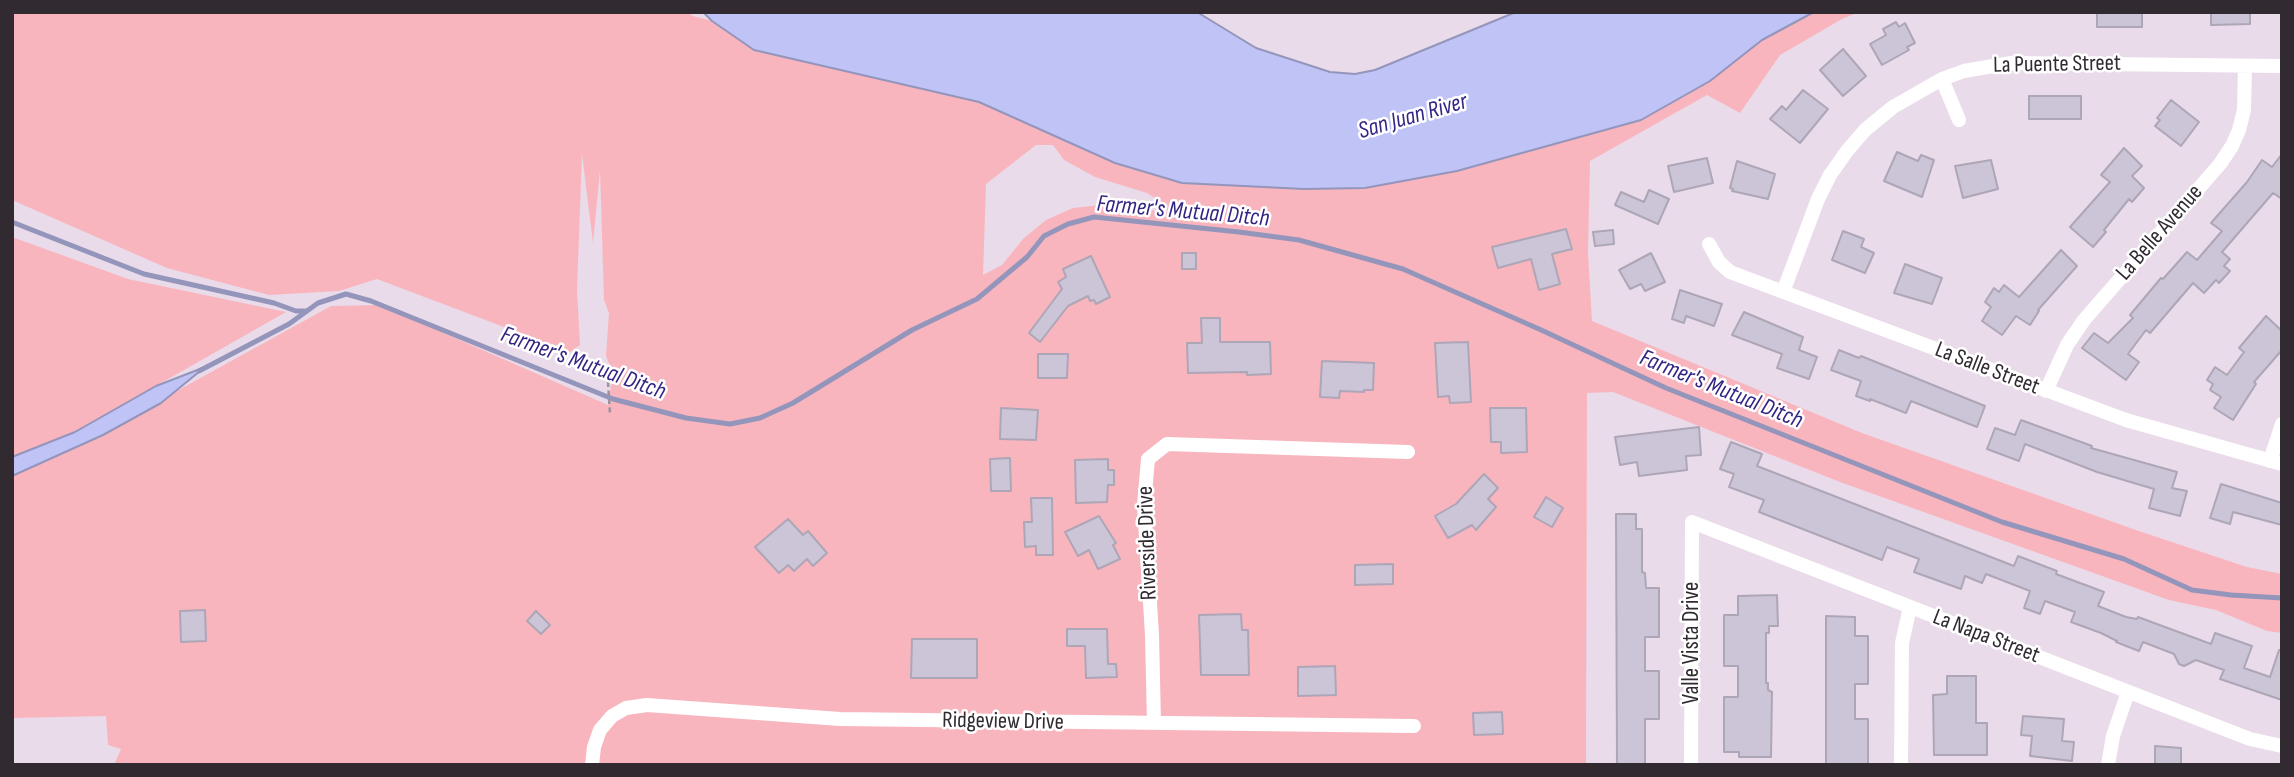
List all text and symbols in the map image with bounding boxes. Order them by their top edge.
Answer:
street label: La Puente Street [1993,50,2121,80]
water label: San Juan River [1355,88,1471,146]
street label: La Belle Avenue [2111,179,2209,287]
water label: Farmer's Mutual Ditch [1095,190,1271,234]
water label: Farmer's Mutual Ditch [497,321,669,407]
street label: La Salle Street [1931,336,2043,402]
water label: Farmer's Mutual Ditch [1635,344,1807,436]
street label: Riverside Drive [1132,485,1164,601]
street label: Valle Vista Drive [1678,582,1706,704]
street label: La Napa Street [1929,604,2043,670]
street label: Ridgeview Drive [942,707,1064,737]

